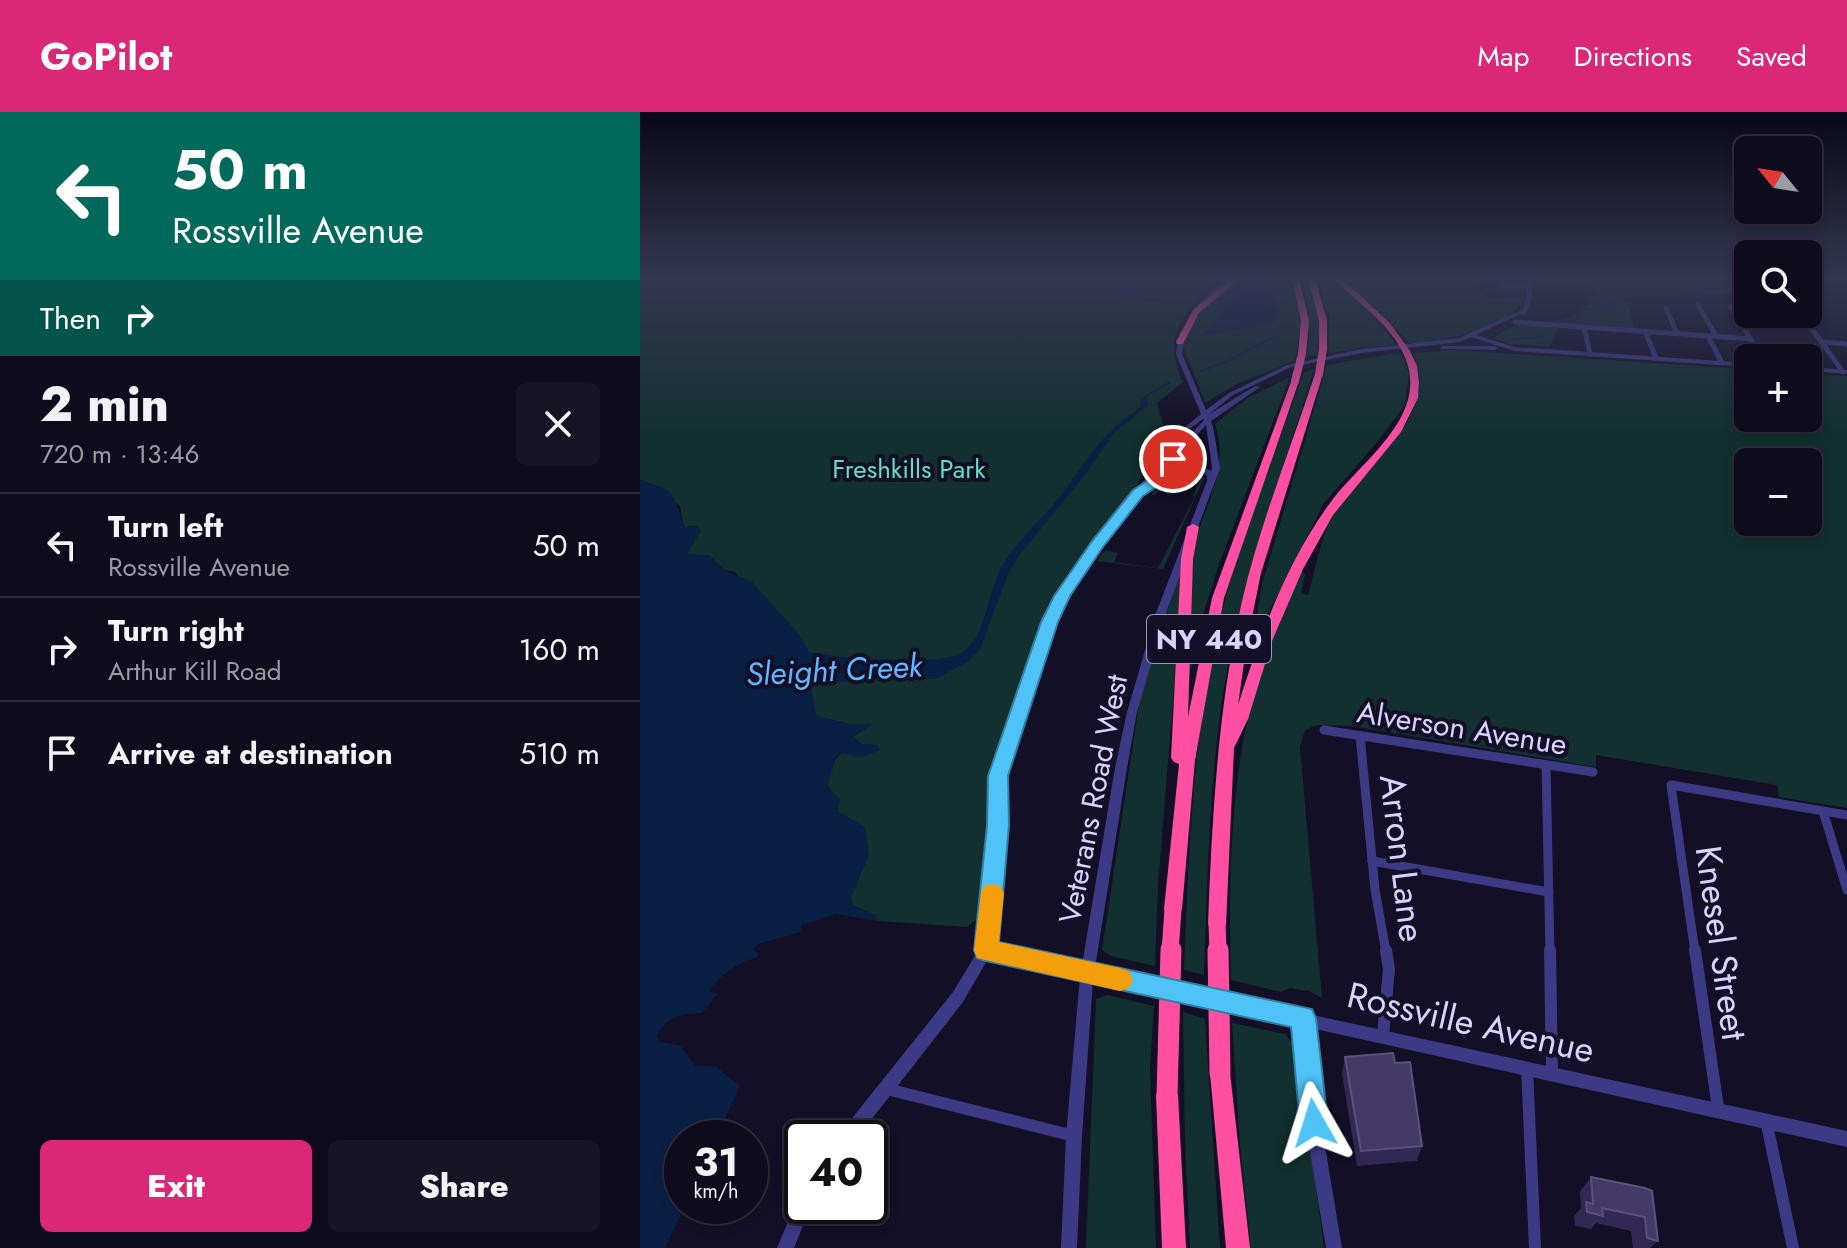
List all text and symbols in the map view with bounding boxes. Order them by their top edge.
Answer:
text: GoPilot [40,29,172,84]
text: Map [1477,36,1529,77]
text: Directions [1573,36,1692,77]
text: Saved [1736,36,1807,77]
text: 50 m [172,129,308,210]
north arrow [1734,136,1822,224]
map controls [1734,136,1822,536]
icon: left [40,144,144,248]
text: Rossville Avenue [172,204,424,256]
button: search [1734,240,1822,328]
icon: right [117,296,161,340]
text: Then [40,297,101,340]
button: + [1734,344,1822,432]
text: 2 min [40,370,169,439]
button: close [516,382,600,466]
pin [1139,425,1207,493]
text: 720 m · 13:46 [40,435,199,473]
icon: arrive [1151,437,1195,481]
button: − [1734,448,1822,536]
park label: Freshkills Park [832,450,986,488]
text: Turn left [108,505,223,548]
icon: left [40,523,84,567]
text: 50 m [533,524,600,567]
text: Rossville Avenue [108,548,290,586]
text: Turn right [108,609,244,652]
road number: NY 440 [1147,615,1271,663]
icon: right [40,627,84,671]
text: 160 m [519,628,600,671]
water label: Sleight Creek [745,642,925,698]
text: Arthur Kill Road [108,652,282,690]
street label: Veterans Road West [1048,670,1138,927]
street label: Alverson Avenue [1354,690,1570,766]
icon: arrive [40,731,84,775]
text: Arrive at destination [108,732,393,775]
text: 510 m [519,732,600,775]
street label: Arron Lane [1367,771,1439,945]
street label: Knesel Street [1683,842,1761,1044]
street label: Rossville Avenue [1342,968,1600,1076]
position arrow [1272,1081,1356,1165]
speed limit sign: 40 [784,1120,888,1224]
text: 31 [693,1133,739,1191]
button: Exit [40,1140,312,1232]
button: Share [328,1140,600,1232]
text: km/h [693,1177,739,1206]

